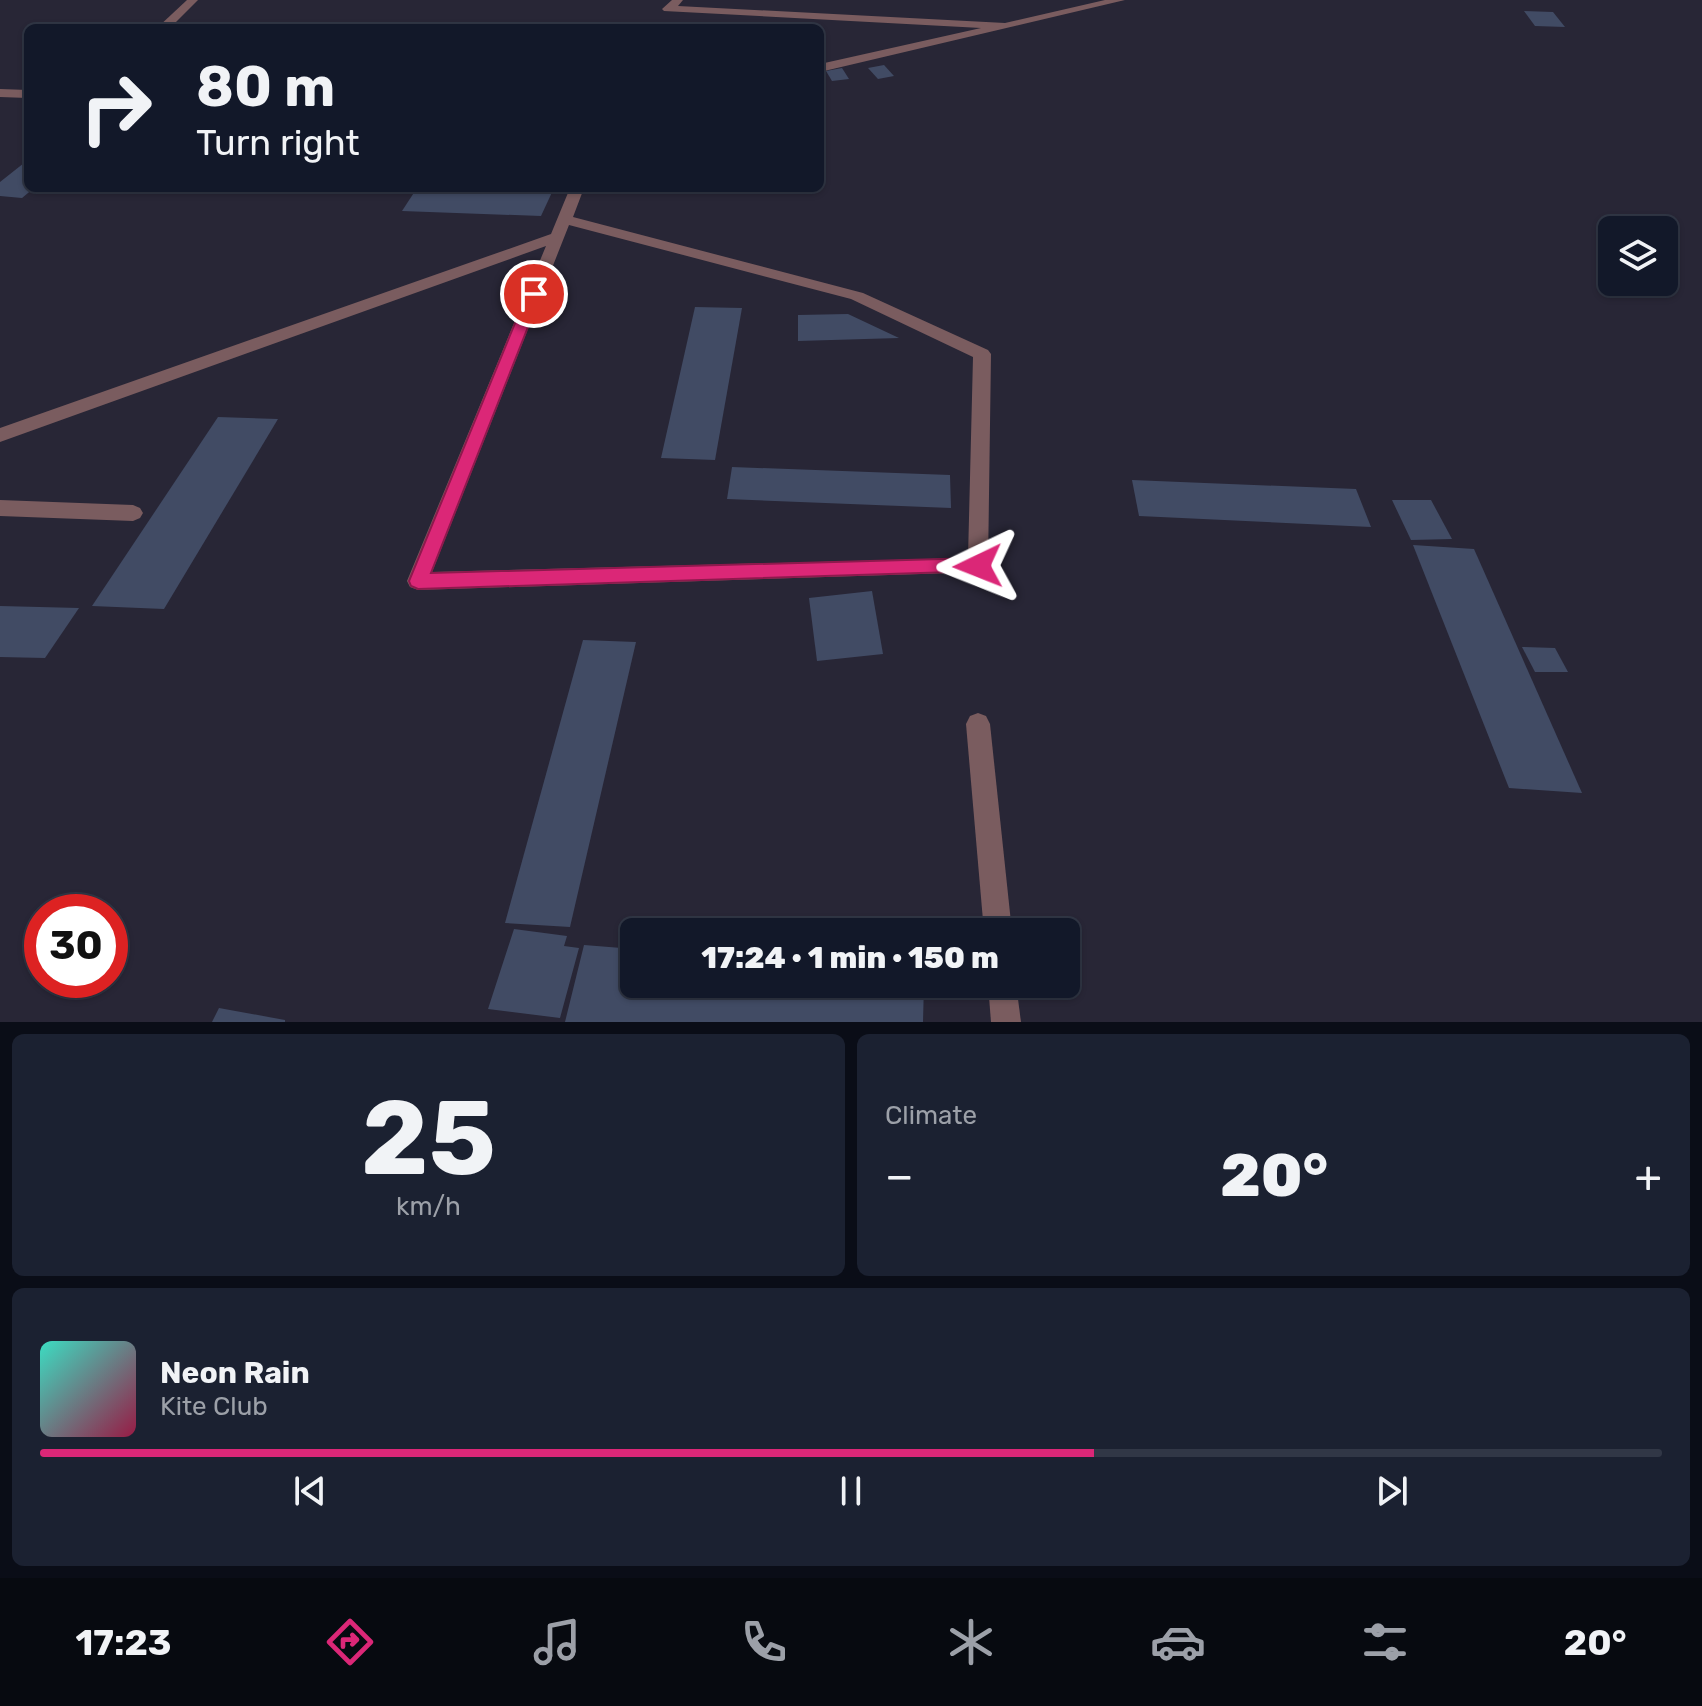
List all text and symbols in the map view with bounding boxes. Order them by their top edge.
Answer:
text: 80 m [196,54,335,120]
icon: right [64,56,168,160]
text: Turn right [196,121,360,164]
map controls [1598,216,1678,296]
button: layers [1598,216,1678,296]
pin [500,260,568,328]
icon: arrive [512,272,556,316]
position arrow [936,524,1020,608]
speed limit sign: 30 [24,894,128,998]
text: 17:24 · 1 min · 150 m [701,940,999,976]
text: 25 [361,1077,496,1200]
text: Climate [885,1100,977,1131]
text: 20° [1220,1140,1328,1211]
text: − [885,1150,914,1202]
text: + [1635,1150,1662,1202]
text: km/h [396,1191,461,1222]
text: Neon Rain [160,1355,310,1391]
text: Kite Club [160,1391,268,1422]
icon: previous [288,1469,332,1513]
icon: pause [829,1469,873,1513]
icon: next [1370,1469,1414,1513]
icon: directions [322,1614,378,1670]
icon: music [529,1614,585,1670]
icon: phone [736,1614,792,1670]
icon: climate [943,1614,999,1670]
icon: car [1150,1614,1206,1670]
icon: filters [1357,1614,1413,1670]
text: 17:23 [75,1621,172,1664]
text: 20° [1564,1621,1627,1664]

